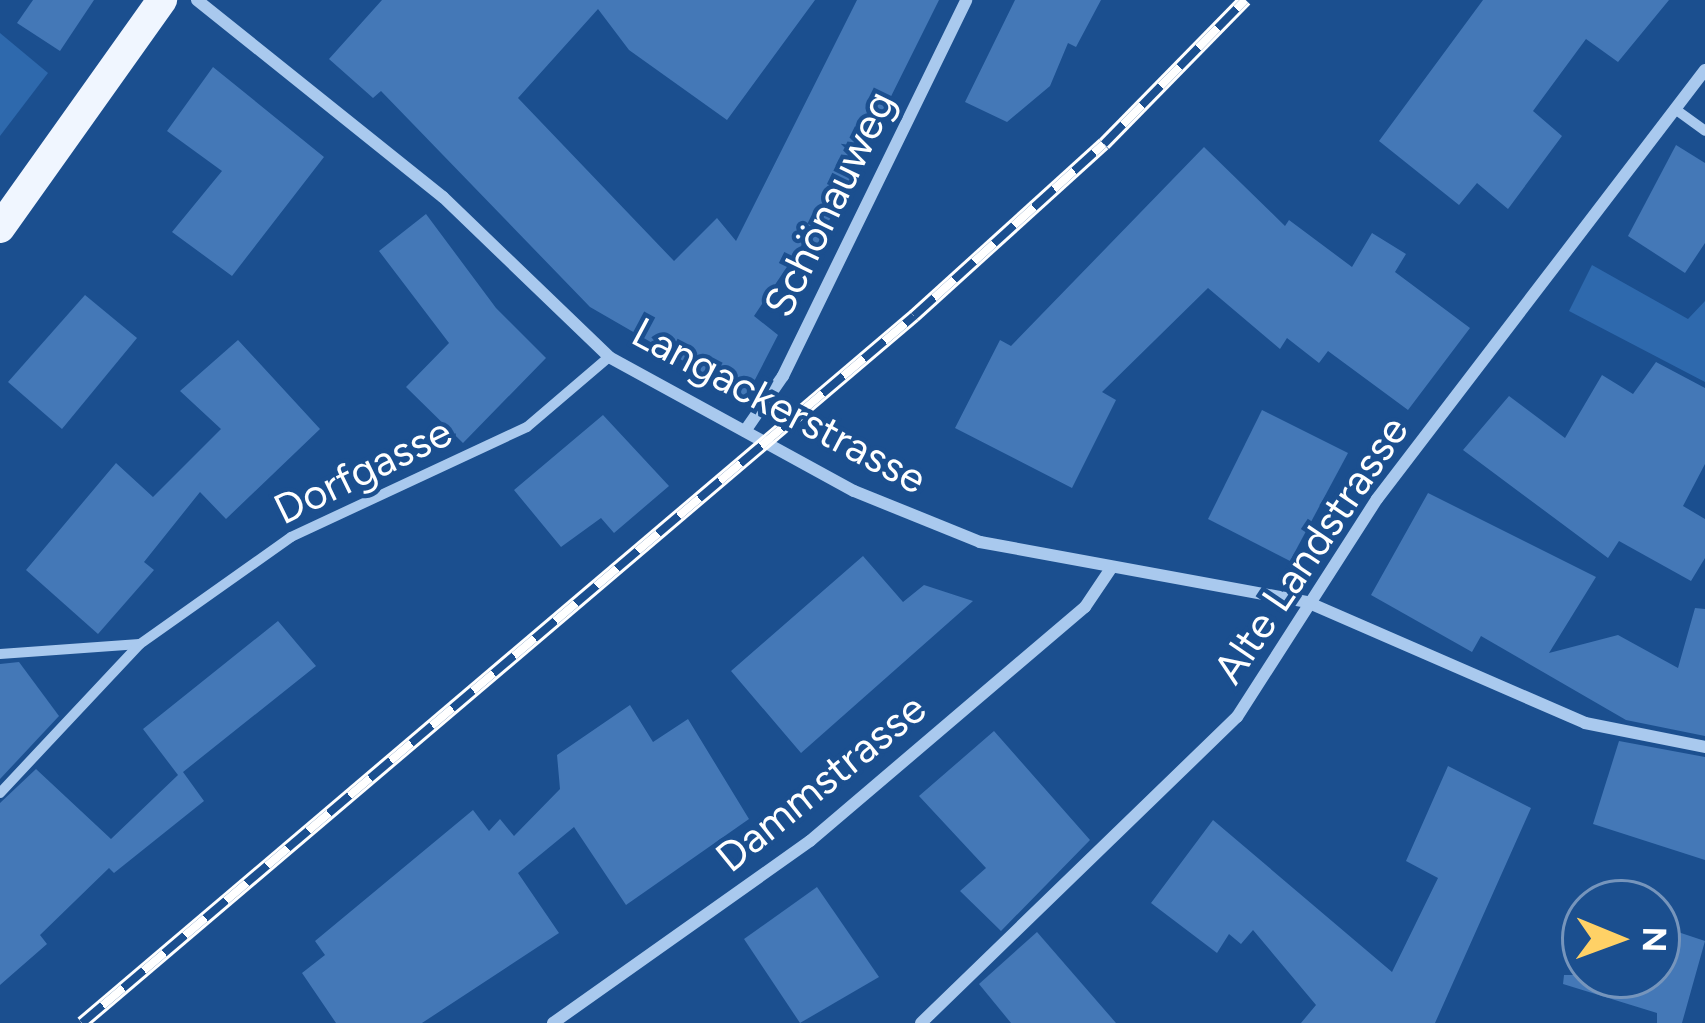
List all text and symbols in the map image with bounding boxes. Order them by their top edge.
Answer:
street label: Schönauweg [754,83,906,325]
street label: Langackerstrasse [623,307,935,505]
street label: Dorfgasse [266,406,460,536]
street label: Alte Landstrasse [1203,407,1419,693]
street label: Dammstrasse [706,683,936,883]
north arrow [1561,879,1681,999]
text: N [1635,926,1674,953]

